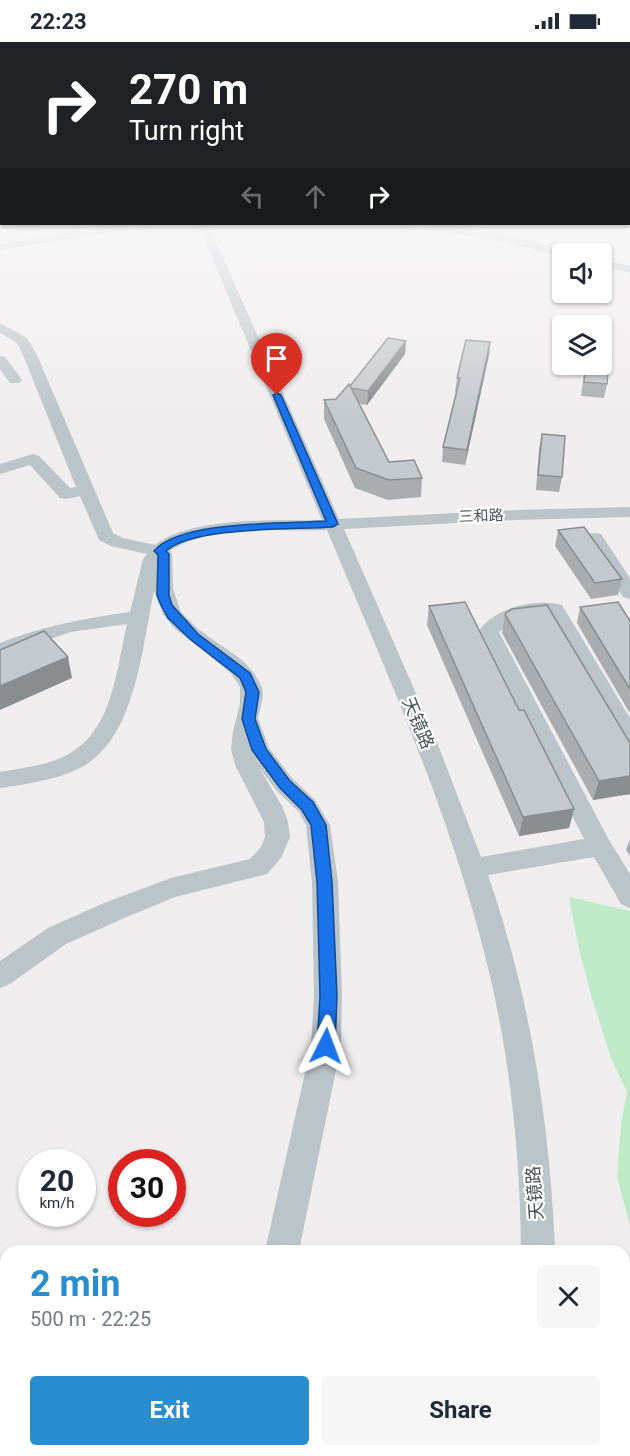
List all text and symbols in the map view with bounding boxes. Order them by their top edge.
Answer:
text: 22:23 [30,9,87,34]
text: 270 m [129,65,248,114]
icon: right [30,66,108,144]
text: Turn right [129,115,244,147]
icon: left [236,180,269,213]
icon: ahead [299,180,332,213]
icon: right [362,180,395,213]
map controls [552,243,612,375]
button: sound [552,243,612,303]
button: layers [552,315,612,375]
pin [251,333,302,395]
icon: arrive [260,342,293,375]
street label: 三和路 [458,506,504,526]
street label: 天镜路 [398,694,439,752]
position arrow [294,1014,358,1078]
speed limit sign: 30 [108,1149,186,1227]
text: 20 [40,1163,74,1198]
street label: 天镜路 [522,1165,547,1221]
text: km/h [39,1194,75,1212]
text: 2 min [30,1263,121,1305]
button: close [537,1265,600,1328]
text: 500 m · 22:25 [30,1307,151,1331]
button: Exit [30,1376,309,1445]
button: Share [321,1376,600,1445]

